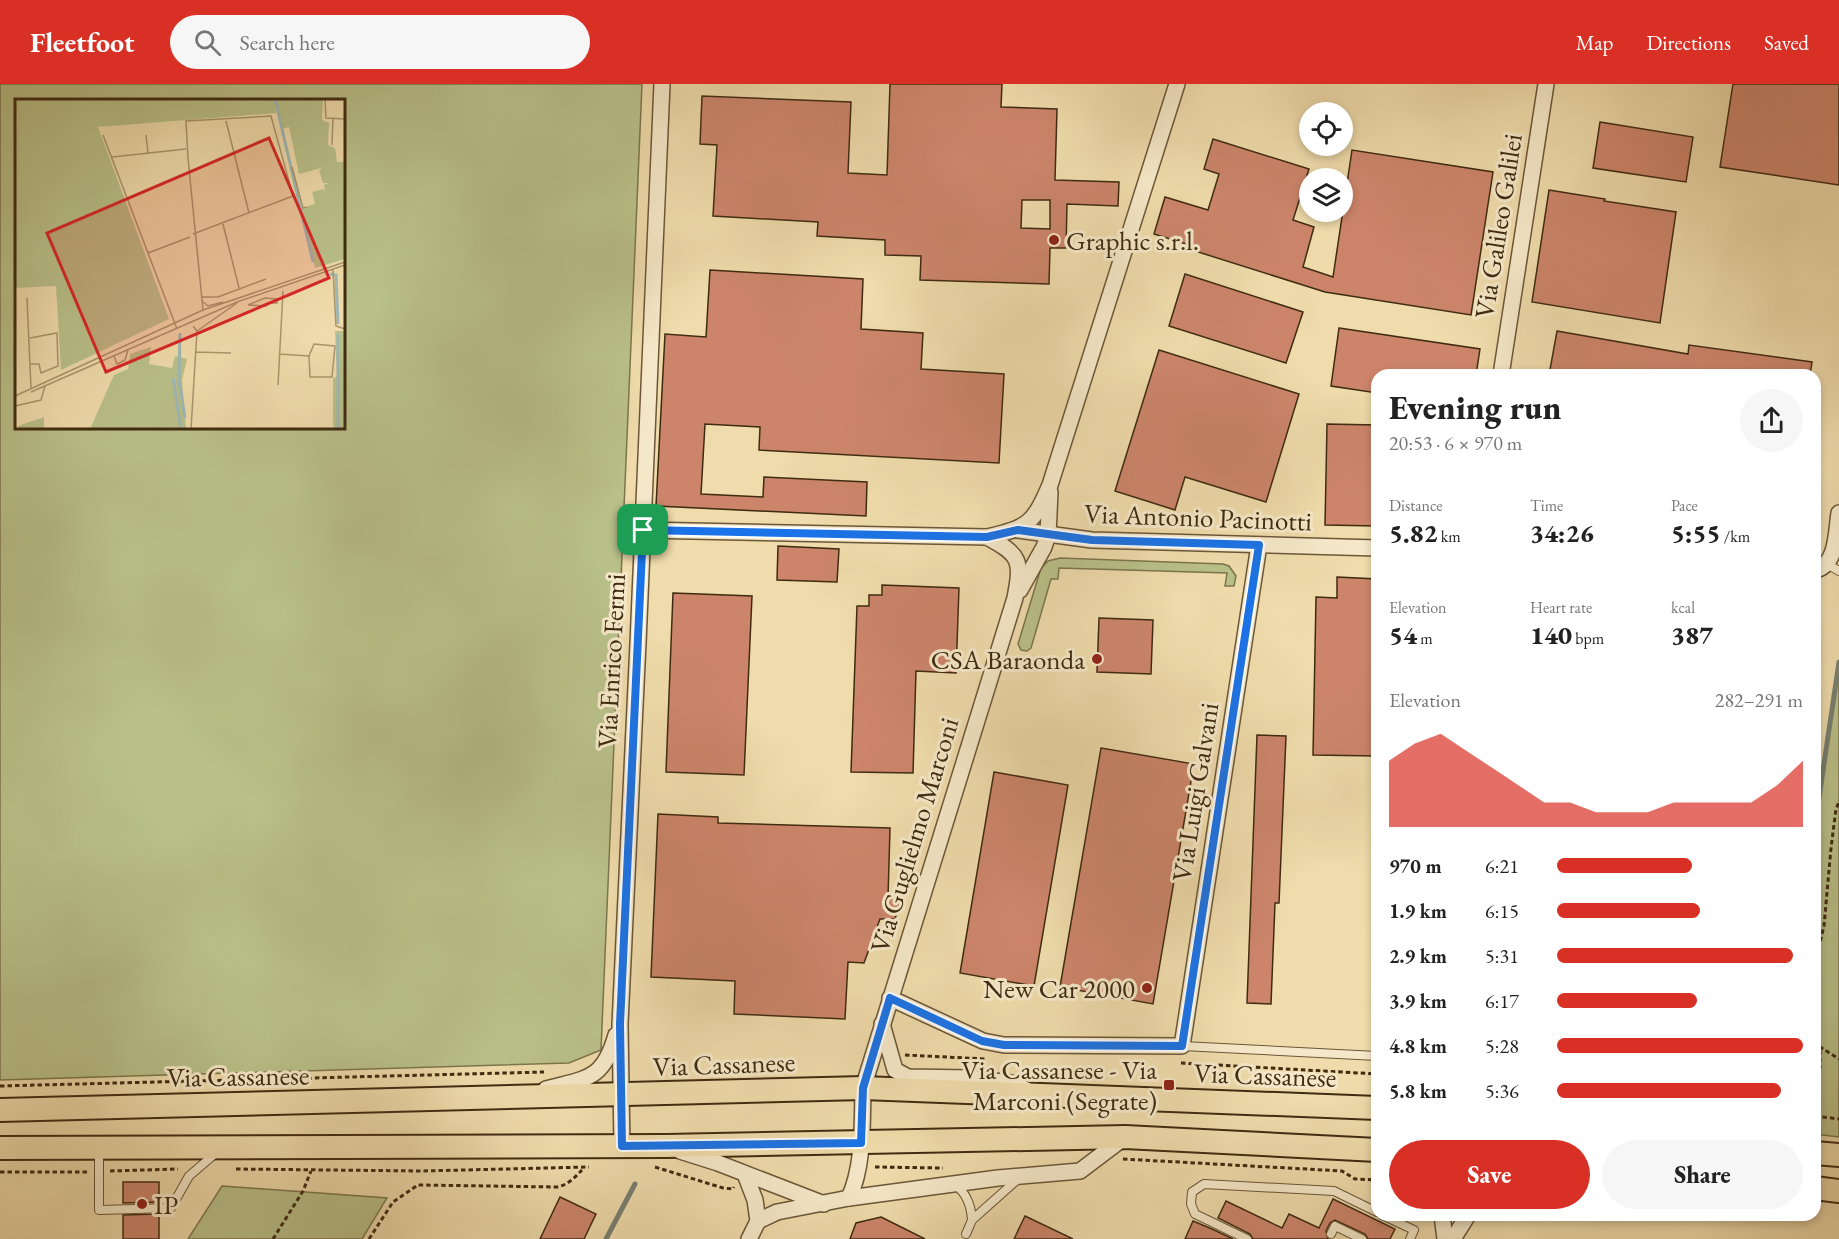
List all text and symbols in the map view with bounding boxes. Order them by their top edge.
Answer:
search box [170,15,590,69]
text: Fleetfoot [30,24,134,60]
icon: search [191,26,224,59]
text: Search here [239,28,335,57]
text: Map [1576,29,1613,56]
text: Directions [1646,29,1731,56]
text: Saved [1764,29,1809,56]
inset map [15,99,345,429]
map controls [1299,102,1353,222]
button: locate [1299,102,1353,156]
street label: Via Galileo Galilei [1466,131,1530,321]
button: layers [1299,168,1353,222]
place label: Graphic s.r.l. [1066,223,1199,258]
marker: Graphic s.r.l. [1047,233,1061,247]
text: Evening run [1389,386,1561,429]
button: share [1740,389,1803,452]
text: 20:53 · 6 × 970 m [1389,430,1522,456]
text: Distance [1389,495,1442,516]
text: Time [1530,495,1563,516]
text: Pace [1671,495,1698,516]
street label: Via Antonio Pacinotti [1083,496,1313,538]
pin [617,504,668,555]
icon: arrive [626,513,659,546]
text: 5.82 [1389,516,1438,550]
text: 34:26 [1530,516,1594,550]
text: 5:55 [1671,516,1721,550]
text: km [1438,526,1461,547]
text: /km [1721,526,1750,547]
street label: Via Enrico Fermi [589,572,633,749]
text: Elevation [1389,597,1447,618]
text: Heart rate [1530,597,1592,618]
text: kcal [1671,597,1695,618]
text: 54 [1389,618,1417,652]
text: 140 [1530,618,1572,652]
text: 387 [1671,618,1713,652]
text: m [1417,628,1433,649]
text: bpm [1572,628,1604,649]
place label: CSA Baraonda [931,642,1085,677]
marker: CSA Baraonda [1090,652,1104,666]
text: Elevation [1389,687,1461,713]
text: 282–291 m [1715,687,1803,713]
street label: Via Luigi Galvani [1164,700,1226,884]
street label: Via Guglielmo Marconi [862,713,967,957]
text: 970 m [1389,853,1442,879]
text: 6:21 [1485,853,1519,879]
text: 1.9 km [1389,898,1447,924]
text: 6:15 [1485,898,1519,924]
text: 2.9 km [1389,943,1447,969]
text: 5:31 [1485,943,1519,969]
place label: New Car 2000 [983,971,1135,1006]
marker: New Car 2000 [1140,981,1154,995]
text: 3.9 km [1389,988,1447,1014]
text: 6:17 [1485,988,1519,1014]
text: 4.8 km [1389,1033,1447,1059]
text: 5:28 [1485,1033,1519,1059]
street label: Via Cassanese [652,1044,796,1084]
place label: Via Cassanese - Via Marconi (Segrate) [961,1052,1157,1118]
street label: Via Cassanese [1193,1055,1337,1095]
street label: Via Cassanese [166,1057,310,1095]
marker: Via Cassanese - Via Marconi (Segrate) [1162,1078,1176,1092]
text: 5.8 km [1389,1078,1447,1104]
text: 5:36 [1485,1078,1519,1104]
button: Save [1389,1140,1590,1209]
button: Share [1602,1140,1803,1209]
place label: IP [154,1187,178,1222]
marker: IP [135,1197,149,1211]

